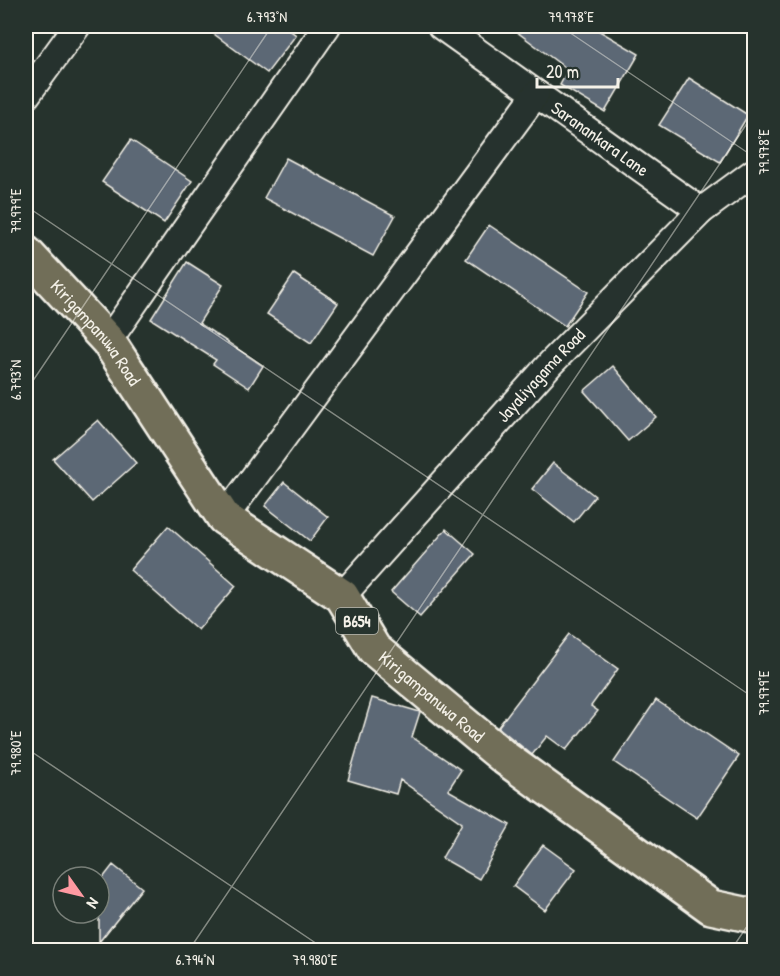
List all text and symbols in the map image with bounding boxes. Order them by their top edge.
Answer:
text: 6.793°N [247,6,287,27]
text: 79.978°E [548,6,594,27]
scale bar [537,51,618,89]
text: 20 m [546,59,579,84]
street label: Saranankara Lane [546,95,654,182]
text: 79.978°E [753,129,774,175]
text: 79.979°E [5,188,26,233]
street label: Kirigampanuwa Road [45,274,147,390]
street label: Jayaliyagama Road [491,323,590,428]
text: 6.793°N [5,360,26,400]
road number: B654 [336,608,378,634]
street label: Kirigampanuwa Road [373,645,490,748]
text: 79.979°E [753,670,774,715]
text: 79.980°E [5,730,26,775]
north arrow [51,865,111,925]
text: N [82,894,105,913]
text: 6.794°N [175,949,215,970]
text: 79.980°E [293,949,338,970]

